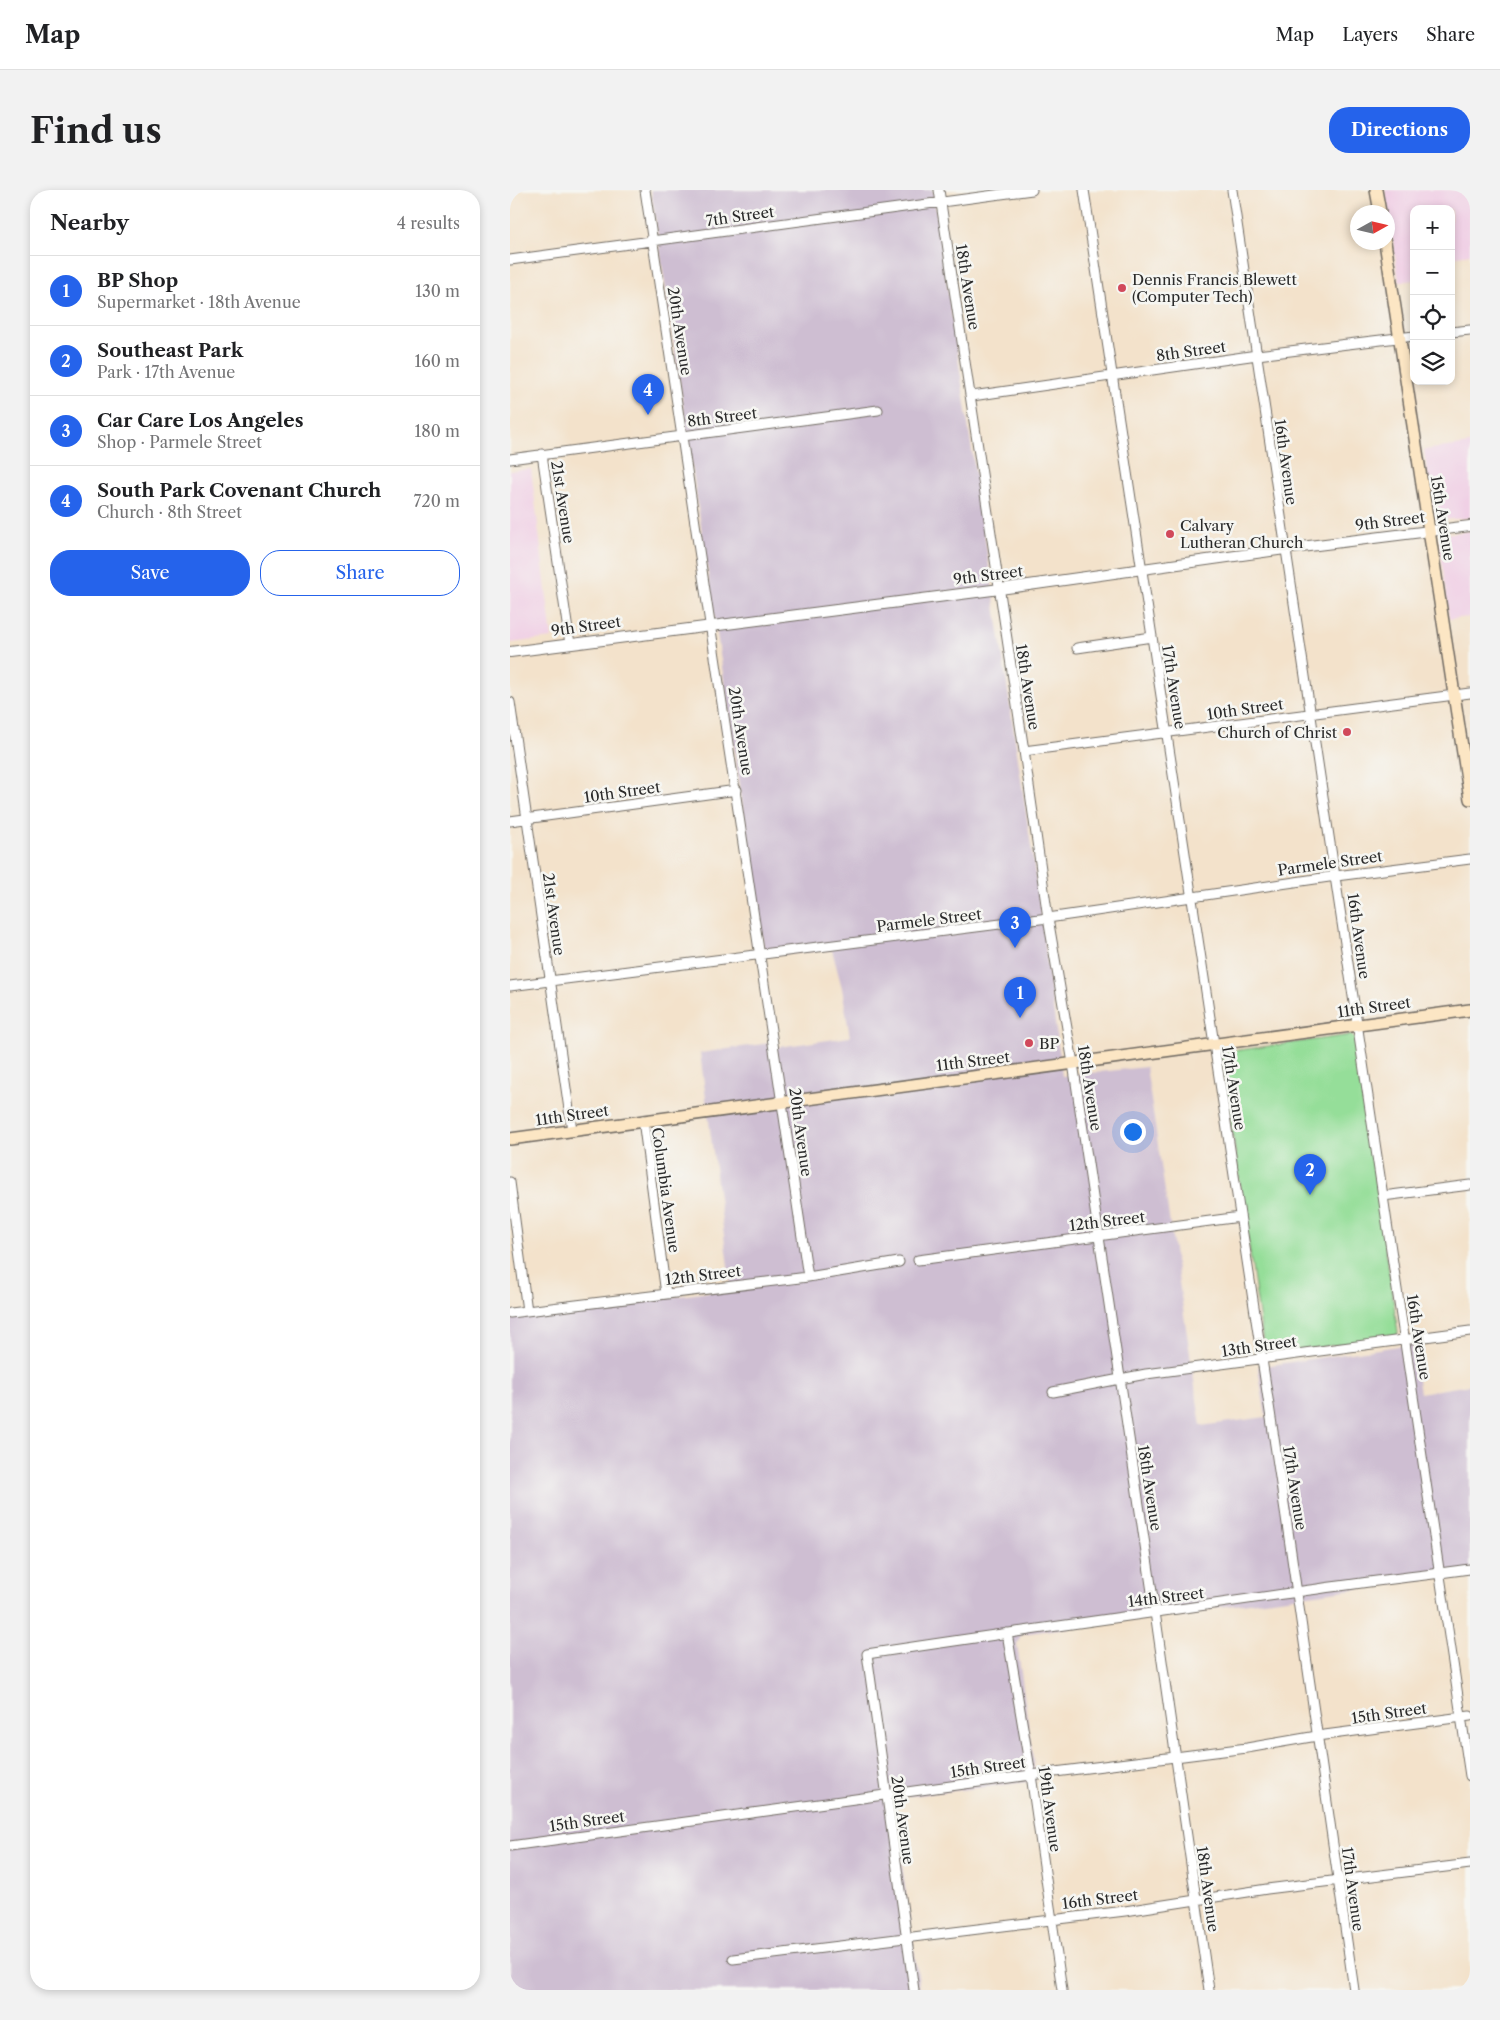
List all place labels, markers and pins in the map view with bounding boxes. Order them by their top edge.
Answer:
place label: Dennis Francis Blewett (Computer Tech) [1132,270,1297,306]
marker: Dennis Francis Blewett (Computer Tech) [1116,282,1128,294]
pin: 4 [632,374,664,415]
place label: Calvary Lutheran Church [1180,516,1304,552]
marker: Calvary Lutheran Church [1164,528,1176,540]
place label: Church of Christ [1217,723,1338,742]
marker: Church of Christ [1341,726,1353,738]
pin: 3 [999,907,1031,948]
pin: 1 [1004,977,1036,1018]
place label: BP [1039,1034,1059,1053]
marker: BP [1023,1037,1035,1049]
pin: 2 [1294,1154,1326,1195]

